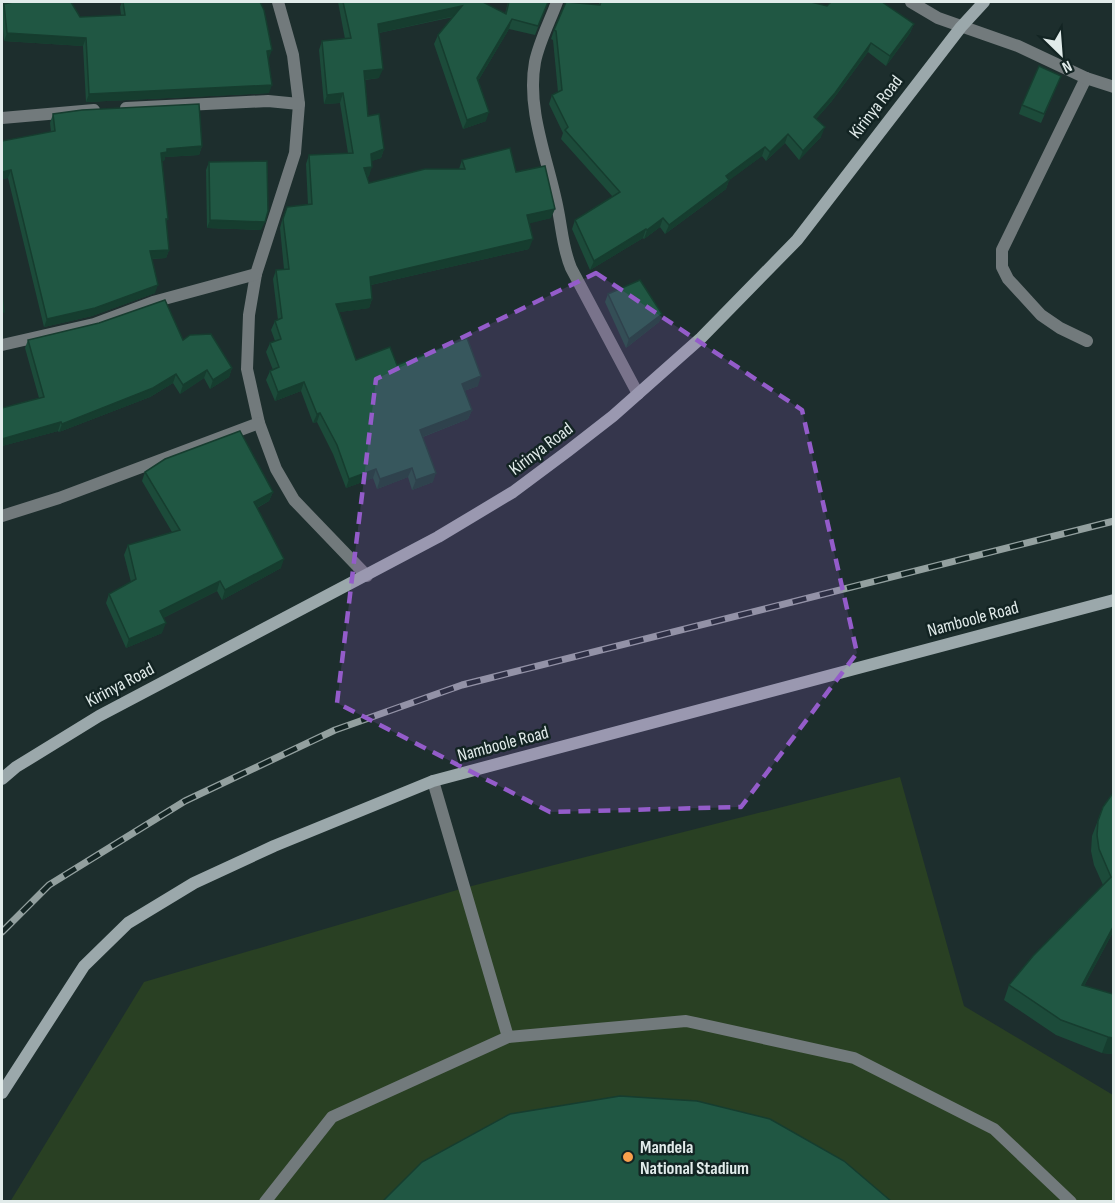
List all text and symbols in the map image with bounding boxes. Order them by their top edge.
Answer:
north arrow [1031,24,1091,84]
text: N [1059,56,1075,77]
street label: Kirinya Road [845,71,907,143]
street label: Kirinya Road [505,418,577,480]
street label: Namboole Road [925,597,1021,641]
street label: Kirinya Road [82,658,158,712]
street label: Namboole Road [455,722,551,766]
place label: Mandela National Stadium [640,1137,749,1179]
marker: Mandela National Stadium [621,1150,635,1164]

